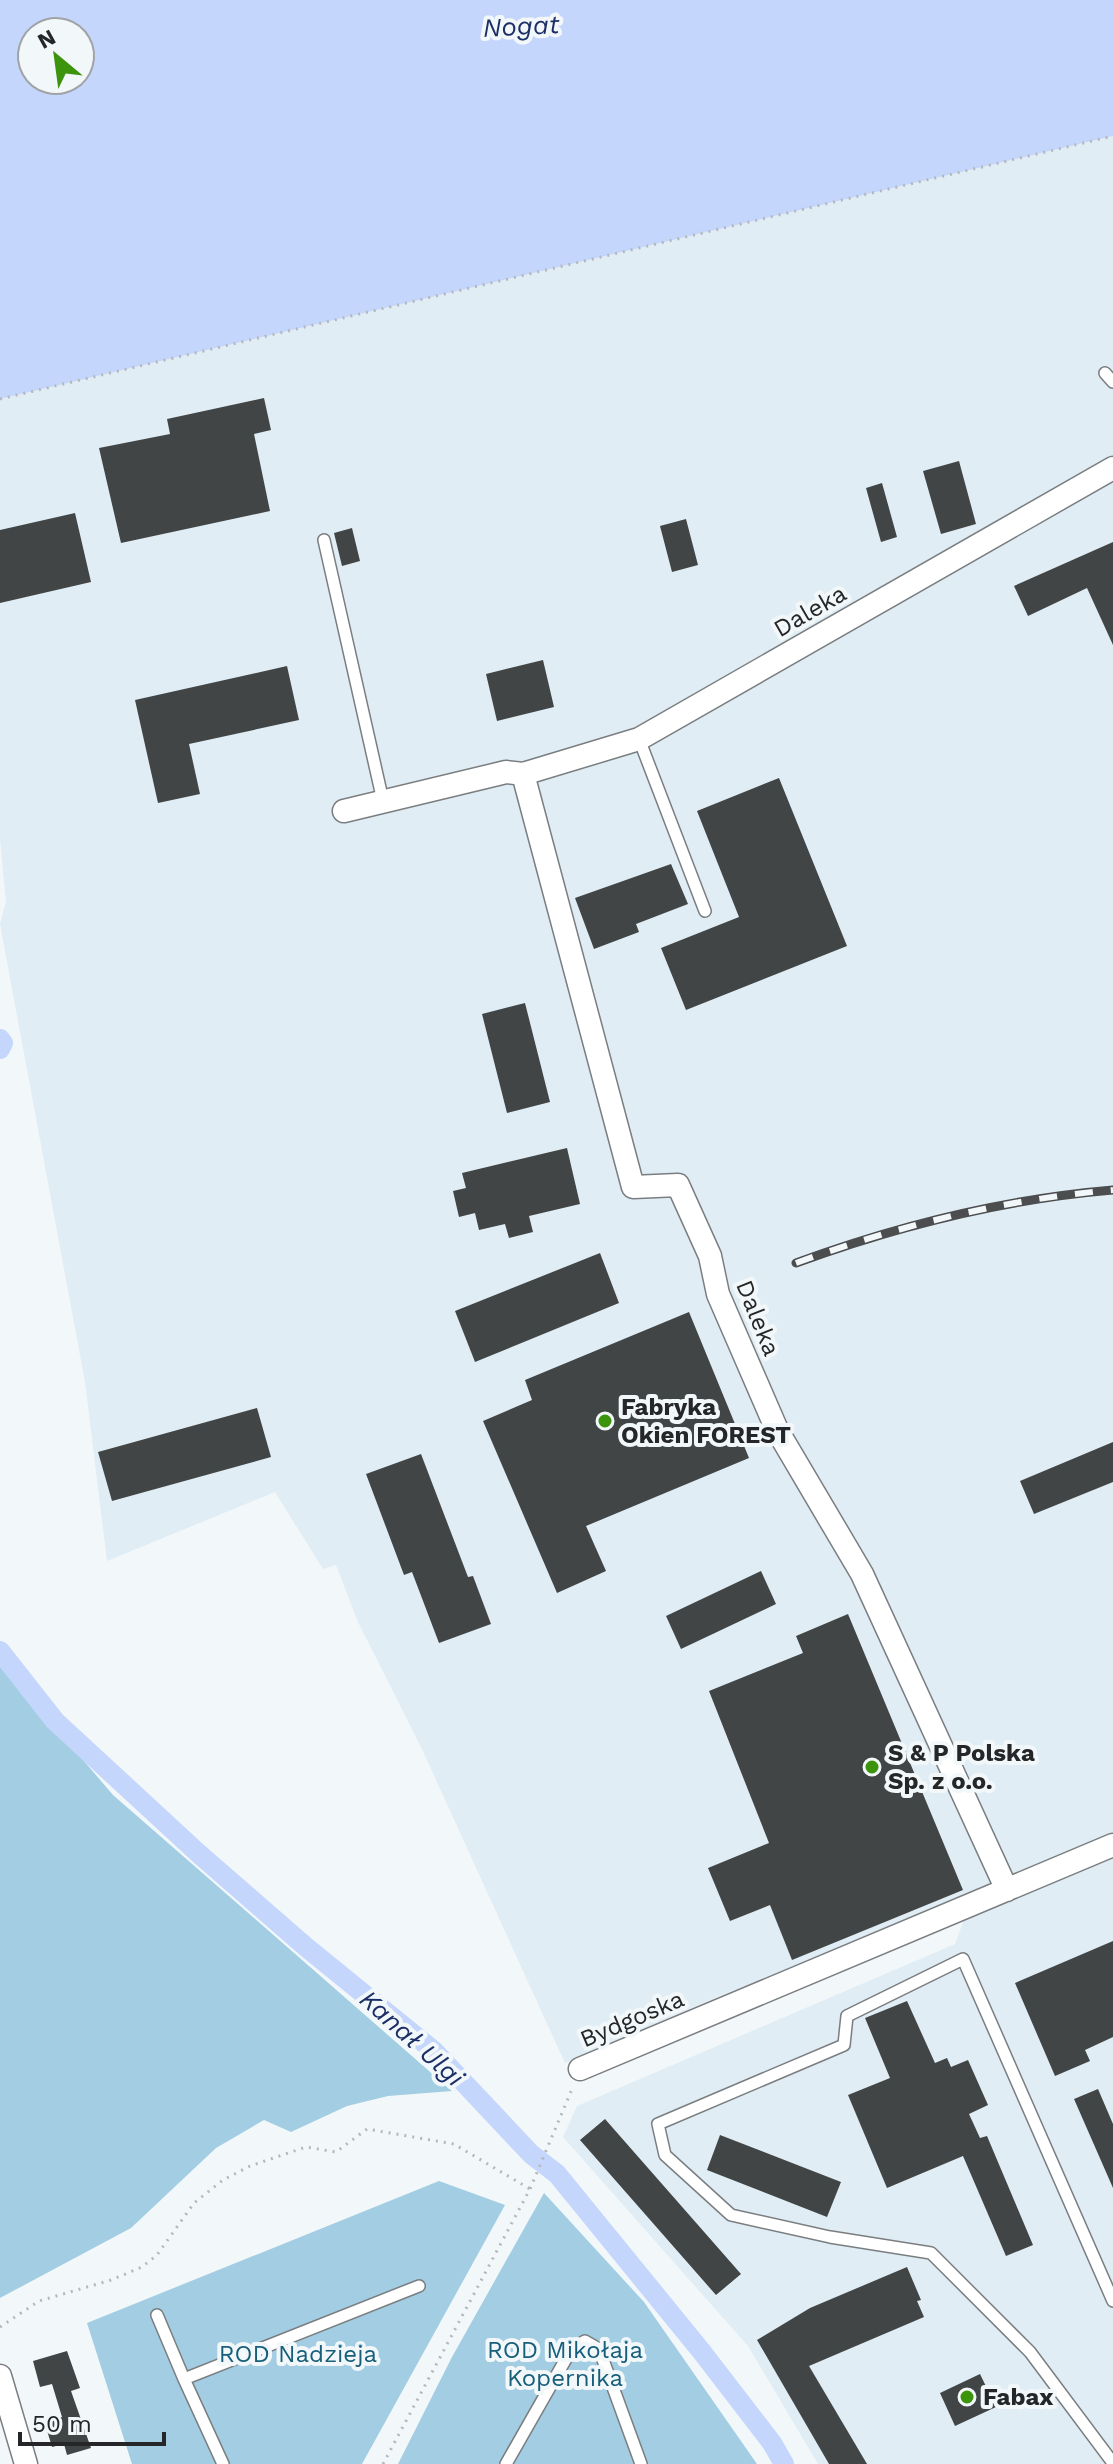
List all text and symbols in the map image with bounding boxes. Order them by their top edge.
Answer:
water label: Nogat [482,9,560,43]
north arrow [16,16,96,96]
text: N [33,24,60,54]
street label: Daleka [769,579,851,643]
street label: Daleka [730,1276,786,1360]
place label: Fabryka Okien FOREST [621,1393,791,1449]
marker: Fabryka Okien FOREST [596,1412,614,1430]
place label: S & P Polska Sp. z o.o. [888,1739,1035,1795]
marker: S & P Polska Sp. z o.o. [863,1758,881,1776]
water label: Kanał Ulgi [354,1984,471,2093]
street label: Bydgoska [576,1985,688,2053]
park label: ROD Mikołaja Kopernika [487,2336,643,2392]
park label: ROD Nadzieja [219,2340,377,2368]
place label: Fabax [983,2383,1053,2411]
marker: Fabax [958,2388,976,2406]
scale bar [20,2396,164,2446]
text: 50 m [32,2410,92,2438]

